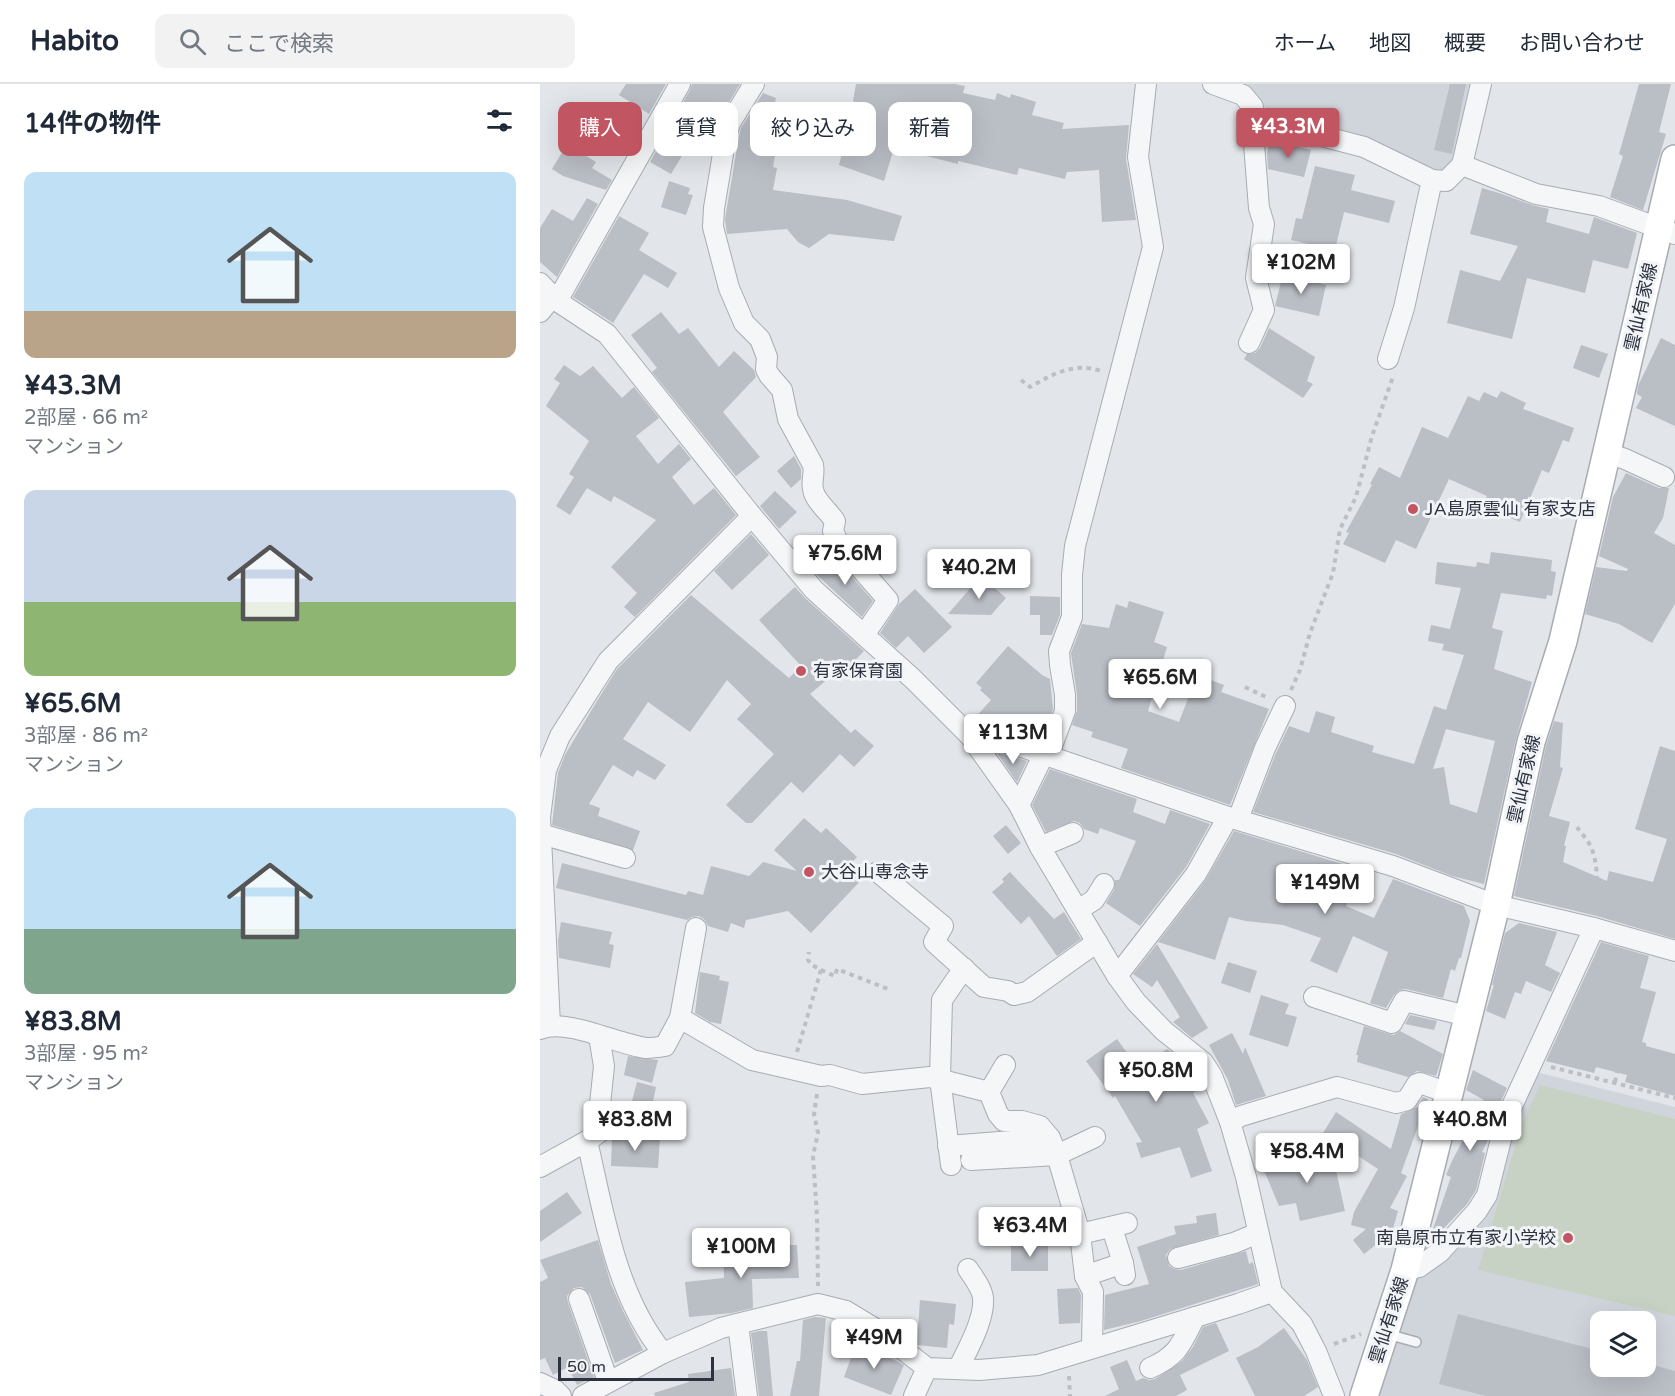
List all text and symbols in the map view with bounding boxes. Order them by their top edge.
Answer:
search box [155,14,575,68]
text: Habito [30,24,119,58]
icon: search [176,25,209,58]
text: ここで検索 [224,31,334,57]
text: ホーム [1274,31,1336,56]
text: 地図 [1369,31,1411,56]
text: 概要 [1444,31,1486,56]
text: お問い合わせ [1519,31,1645,56]
chip: 購入 [558,102,642,156]
chip: 賃貸 [654,102,738,156]
chip: 絞り込み [750,102,876,156]
chip: 新着 [888,102,972,156]
icon: filters [483,104,516,137]
text: 14件の物件 [24,108,161,139]
pin: ¥43.3M [1239,108,1337,159]
text: ¥43.3M [1250,115,1326,139]
icon: home [216,211,324,319]
pin: ¥102M [1259,244,1343,295]
text: ¥102M [1266,251,1336,275]
street label: 雲仙有家線 [1620,261,1662,353]
text: ¥43.3M [24,370,122,401]
text: 2部屋 · 66 m² [24,406,148,430]
text: マンション [24,435,124,459]
place label: JA島原雲仙 有家支店 [1425,498,1596,520]
marker: JA島原雲仙 有家支店 [1406,502,1420,516]
icon: home [216,529,324,637]
pin: ¥75.6M [796,535,894,586]
text: ¥75.6M [807,542,883,566]
pin: ¥40.2M [930,549,1028,600]
text: ¥40.2M [941,556,1017,580]
pin: ¥65.6M [1111,659,1209,710]
place label: 有家保育園 [813,660,903,682]
marker: 有家保育園 [794,664,808,678]
text: ¥65.6M [1122,666,1198,690]
text: ¥65.6M [24,688,122,719]
pin: ¥113M [971,714,1055,765]
text: ¥113M [978,721,1048,745]
text: 3部屋 · 86 m² [24,724,148,748]
street label: 雲仙有家線 [1503,733,1545,825]
text: マンション [24,753,124,777]
icon: home [216,847,324,955]
place label: 大谷山専念寺 [821,861,929,883]
pin: ¥149M [1283,864,1367,915]
marker: 大谷山専念寺 [802,865,816,879]
text: ¥149M [1290,871,1360,895]
text: ¥83.8M [24,1006,122,1037]
text: 3部屋 · 95 m² [24,1042,148,1066]
pin: ¥50.8M [1107,1052,1205,1103]
text: ¥50.8M [1118,1059,1194,1083]
text: マンション [24,1071,124,1095]
pin: ¥83.8M [586,1101,684,1152]
pin: ¥40.8M [1421,1101,1519,1152]
text: ¥83.8M [597,1108,673,1132]
text: ¥40.8M [1432,1108,1508,1132]
pin: ¥58.4M [1258,1133,1356,1184]
text: ¥58.4M [1270,1140,1344,1164]
pin: ¥63.4M [981,1207,1079,1258]
text: ¥63.4M [993,1214,1067,1238]
place label: 南島原市立有家小学校 [1376,1227,1556,1249]
pin: ¥100M [699,1228,783,1279]
marker: 南島原市立有家小学校 [1561,1231,1575,1245]
text: ¥100M [706,1235,776,1259]
street label: 雲仙有家線 [1365,1274,1413,1366]
map controls [1590,1311,1656,1377]
button: layers [1590,1311,1656,1377]
pin: ¥49M [838,1319,910,1370]
text: ¥49M [845,1326,903,1350]
scale bar [558,1354,714,1382]
text: 50 m [567,1357,606,1377]

